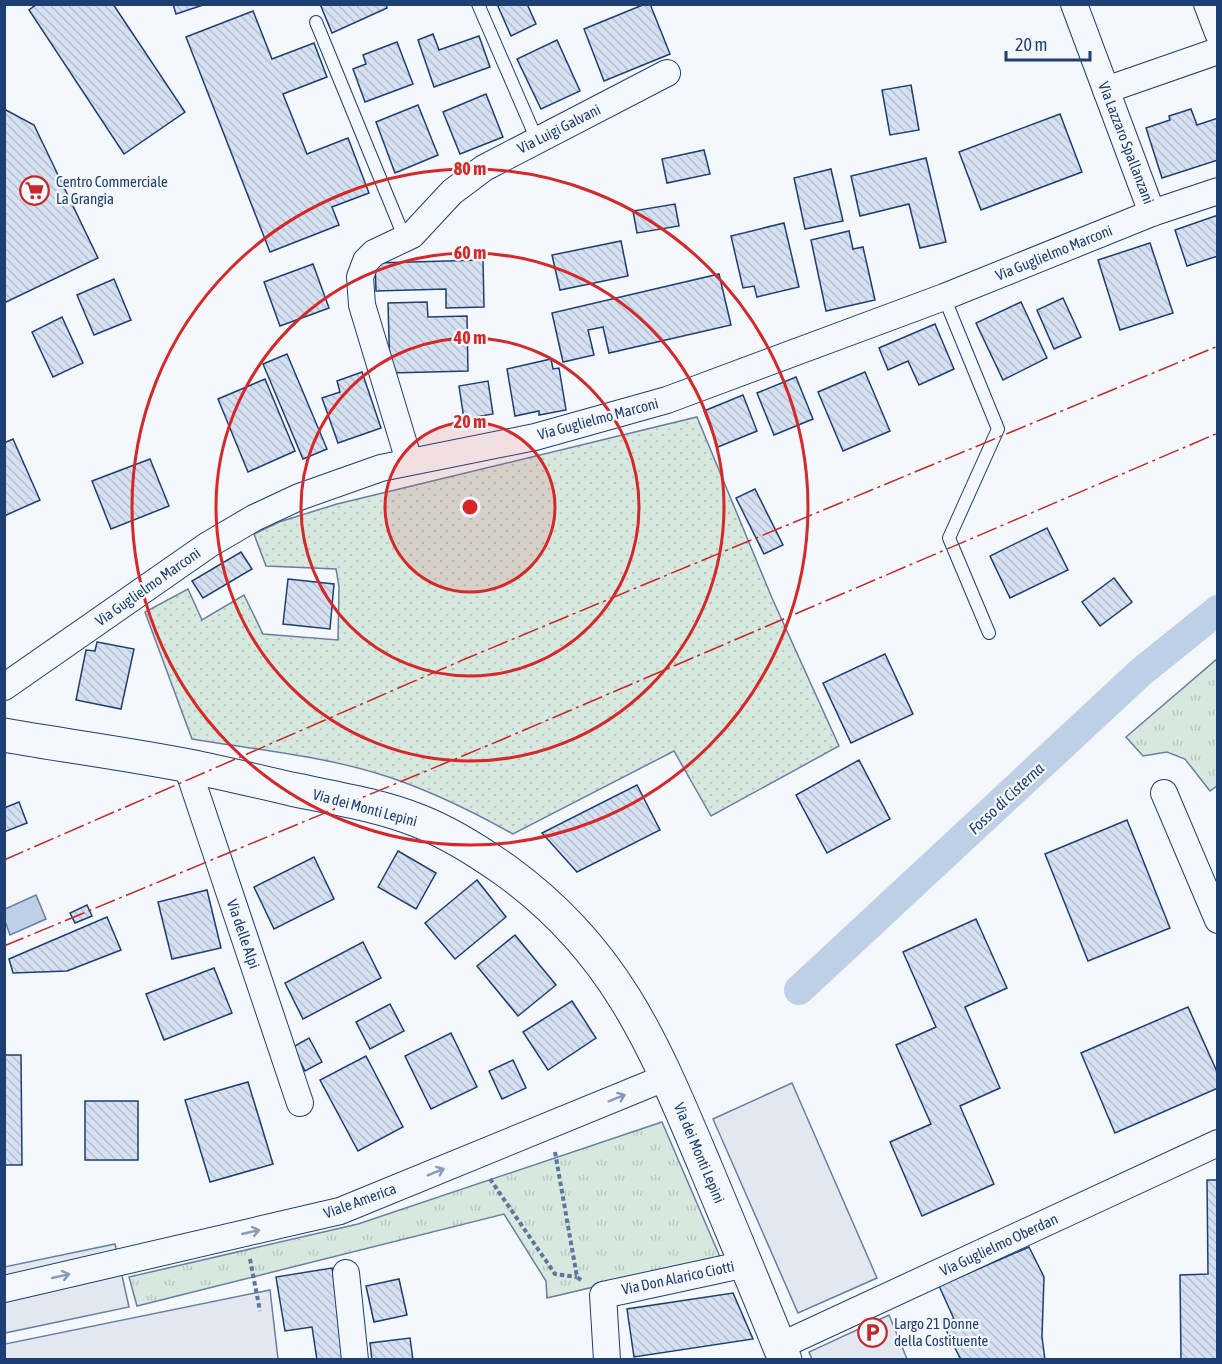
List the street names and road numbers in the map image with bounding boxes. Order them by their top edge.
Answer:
street label: Via Lazzaro Spallanzani [1095,79,1158,206]
street label: Via Luigi Galvani [514,100,603,157]
street label: Via Guglielmo Marconi [993,221,1115,284]
street label: Via Guglielmo Marconi [536,394,660,443]
street label: Via Guglielmo Marconi [92,544,204,629]
street label: Via dei Monti Lepini [311,785,419,830]
street label: Via delle Alpi [224,897,263,971]
street label: Via dei Monti Lepini [671,1100,728,1206]
street label: Viale America [321,1180,398,1221]
street label: Via Guglielmo Oberdan [937,1210,1060,1279]
street label: Via Don Alarico Ciotti [620,1257,736,1298]

